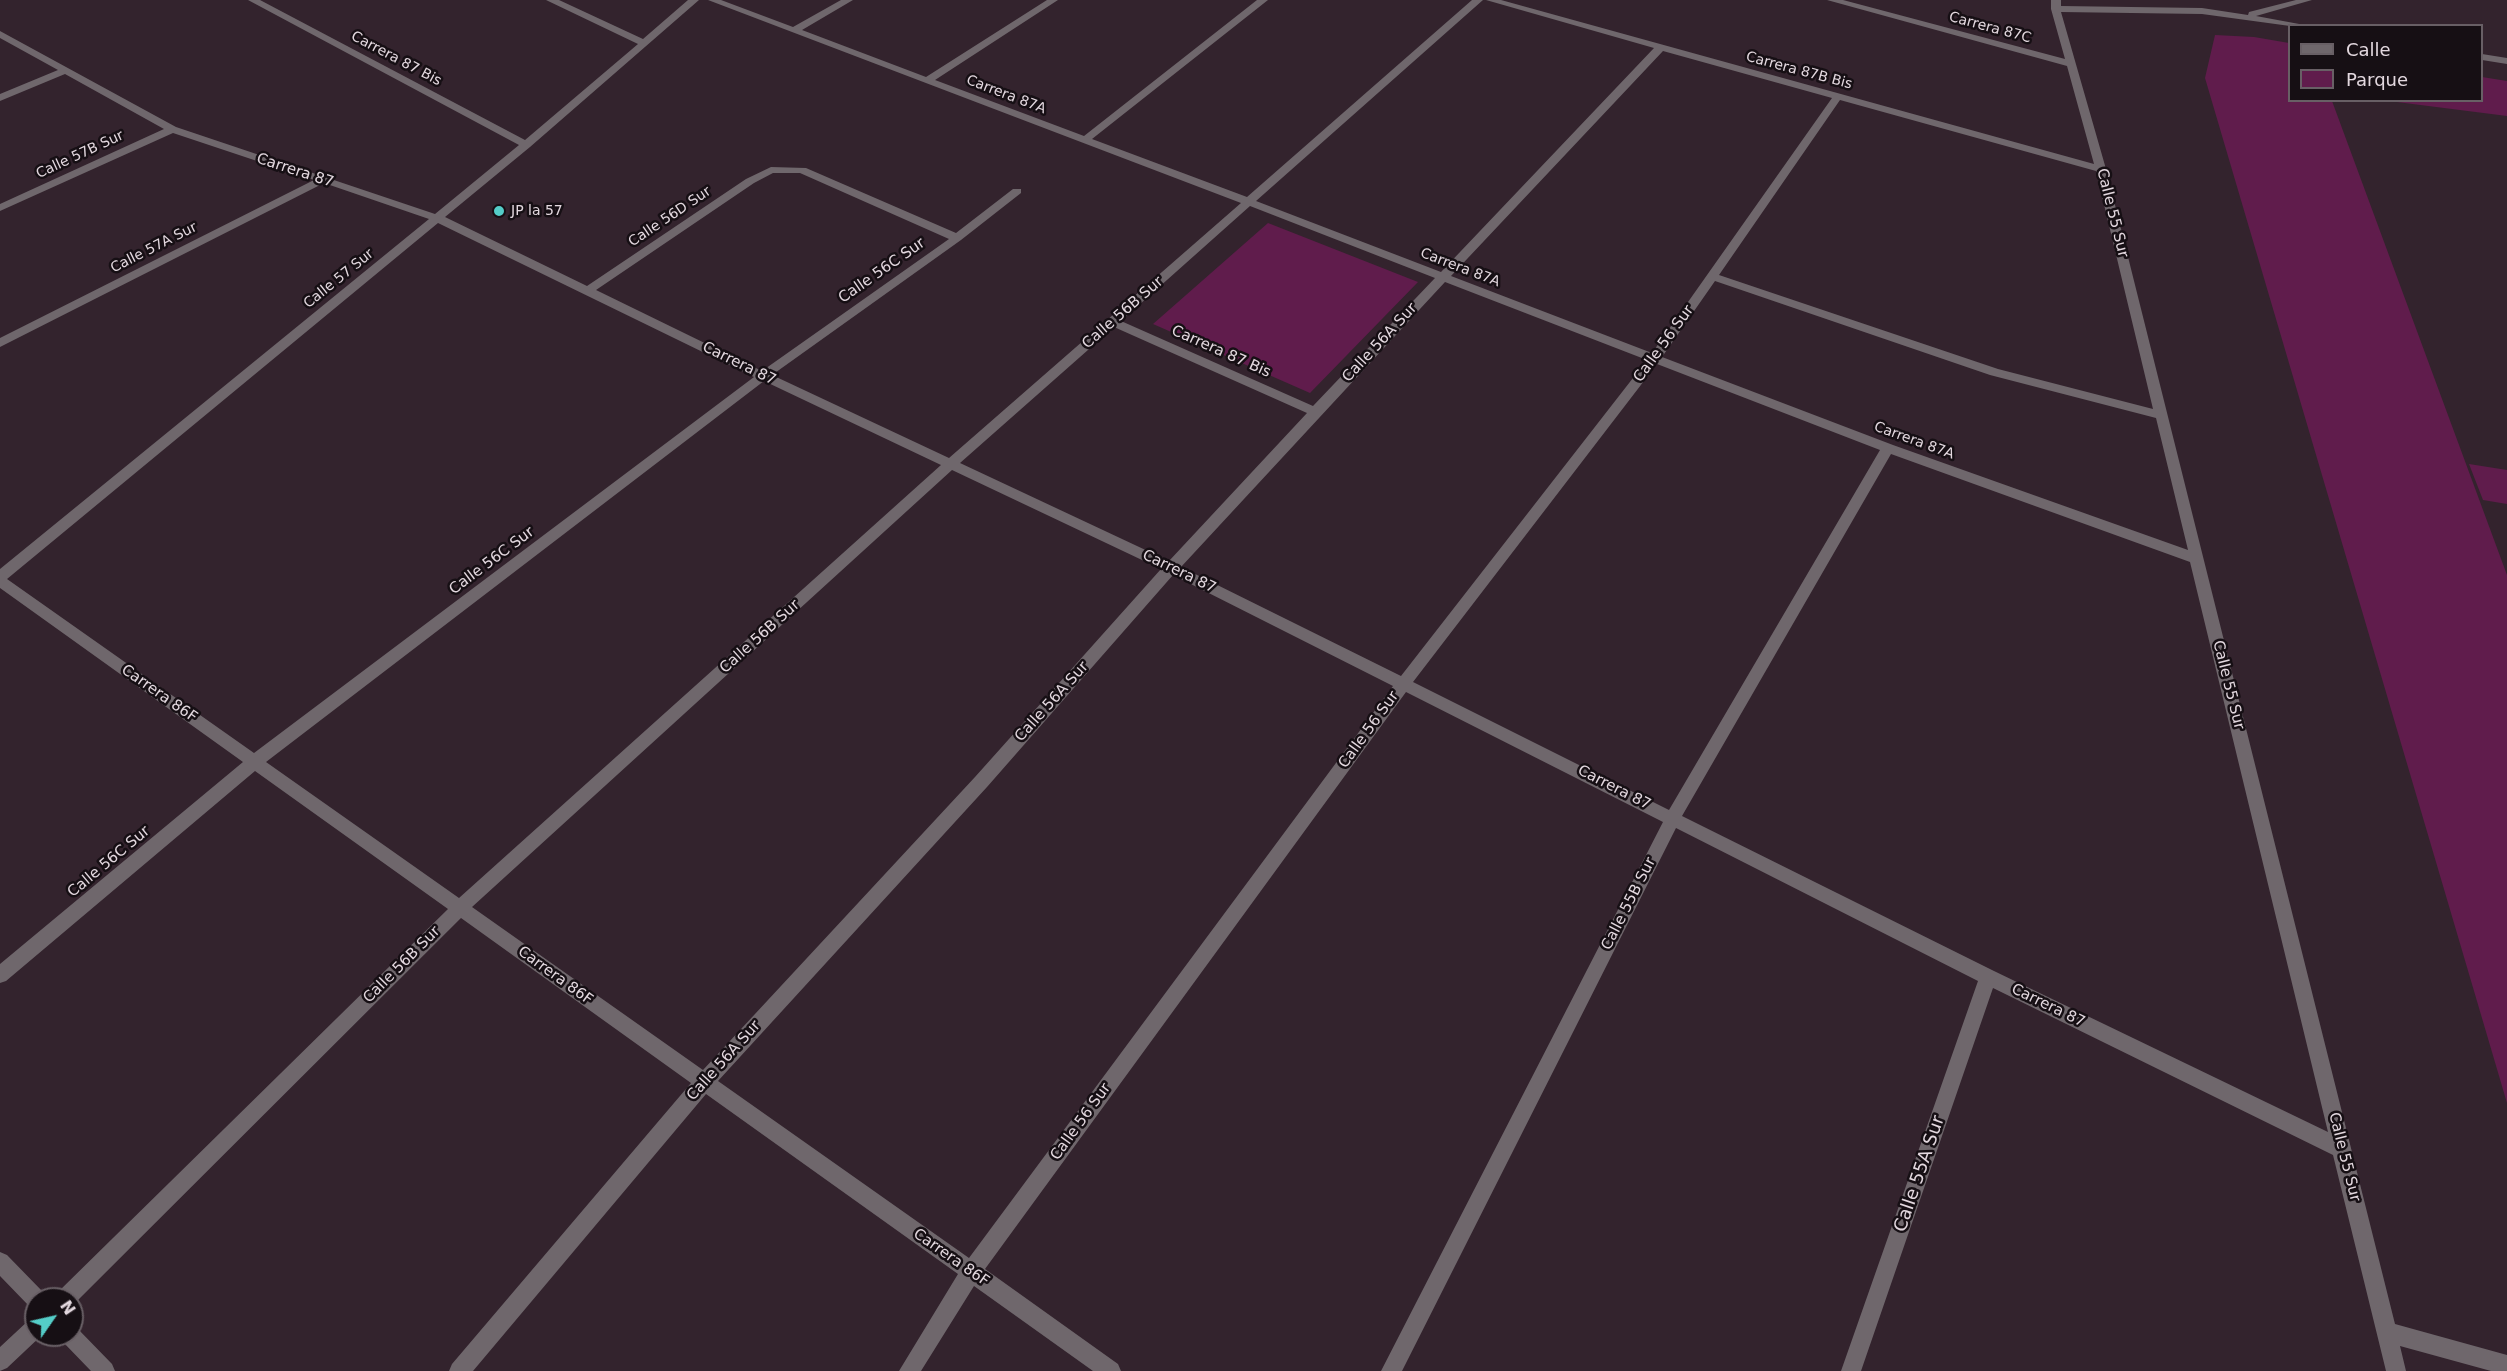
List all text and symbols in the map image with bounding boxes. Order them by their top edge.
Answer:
street label: Carrera 87C [1947,9,2033,47]
legend [2288,24,2483,102]
street label: Carrera 87 Bis [348,28,444,90]
text: Calle [2346,39,2391,60]
street label: Carrera 87B Bis [1744,49,1854,93]
text: Parque [2346,69,2408,90]
street label: Carrera 87A [964,72,1048,118]
street label: Calle 57B Sur [34,127,126,183]
street label: Carrera 87 [254,150,336,192]
street label: Calle 55 Sur [2092,167,2132,259]
street label: Calle 56D Sur [626,183,714,251]
place label: JP la 57 [511,203,563,219]
marker: JP la 57 [492,204,506,218]
street label: Calle 57A Sur [108,219,200,277]
street label: Calle 56C Sur [835,235,929,307]
street label: Carrera 87A [1418,245,1502,291]
street label: Calle 57 Sur [301,246,377,312]
street label: Calle 56B Sur [1079,273,1167,353]
street label: Calle 56A Sur [1339,300,1421,386]
street label: Calle 56 Sur [1630,302,1698,386]
street label: Carrera 87 Bis [1169,322,1273,382]
street label: Carrera 87 [699,338,779,390]
street label: Carrera 87A [1872,419,1956,463]
street label: Calle 56C Sur [446,523,538,599]
street label: Carrera 87 [1139,546,1219,598]
street label: Calle 56B Sur [716,596,804,678]
street label: Calle 55 Sur [2208,639,2248,731]
street label: Calle 56A Sur [1011,658,1093,746]
street label: Carrera 86F [118,661,200,727]
street label: Calle 56 Sur [1335,688,1403,772]
street label: Carrera 87 [1574,762,1654,814]
street label: Calle 56C Sur [64,822,154,902]
street label: Calle 55B Sur [1598,855,1660,953]
street label: Calle 56B Sur [360,923,444,1007]
street label: Carrera 86F [514,943,596,1009]
street label: Carrera 87 [2008,980,2088,1032]
street label: Calle 56A Sur [683,1017,765,1105]
street label: Calle 56 Sur [1047,1080,1115,1164]
street label: Calle 55 Sur [2324,1111,2364,1203]
street label: Calle 55A Sur [1890,1113,1950,1235]
street label: Carrera 86F [910,1225,992,1291]
north arrow [24,1287,84,1347]
text: N [56,1297,79,1319]

